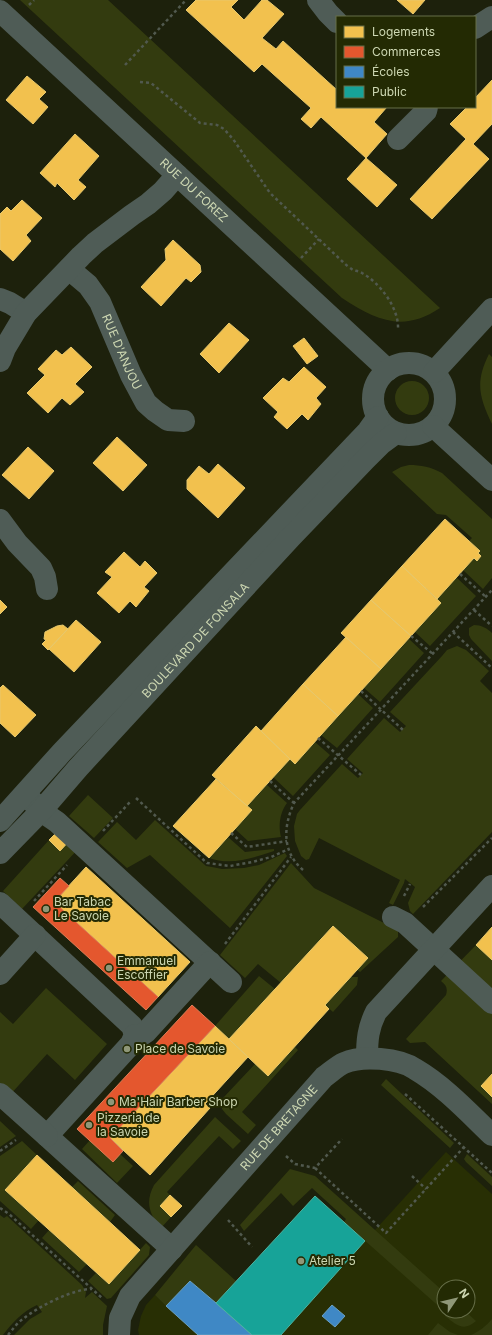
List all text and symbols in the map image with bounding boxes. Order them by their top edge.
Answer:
legend [336,16,476,108]
text: Logements [372,24,435,39]
text: Commerces [372,44,440,59]
text: Écoles [372,64,410,79]
text: Public [372,84,407,99]
street label: RUE DU FOREZ [157,155,231,225]
street label: RUE D'ANJOU [99,312,145,392]
street label: BOULEVARD DE FONSALA [139,579,252,701]
place label: Bar Tabac Le Savoie [54,894,111,923]
marker: Bar Tabac Le Savoie [41,904,51,914]
place label: Emmanuel Escoffier [117,953,176,982]
marker: Emmanuel Escoffier [104,963,114,973]
place label: Place de Savoie [135,1041,225,1056]
marker: Place de Savoie [122,1044,132,1054]
street label: RUE DE BRETAGNE [237,1082,321,1173]
place label: Ma'Hair Barber Shop [119,1094,238,1109]
marker: Ma'Hair Barber Shop [106,1097,116,1107]
place label: Pizzeria de la Savoie [97,1110,160,1139]
marker: Pizzeria de la Savoie [84,1120,94,1130]
place label: Atelier 5 [309,1253,356,1268]
marker: Atelier 5 [296,1256,306,1266]
north arrow [436,1279,476,1319]
text: N [456,1286,472,1301]

